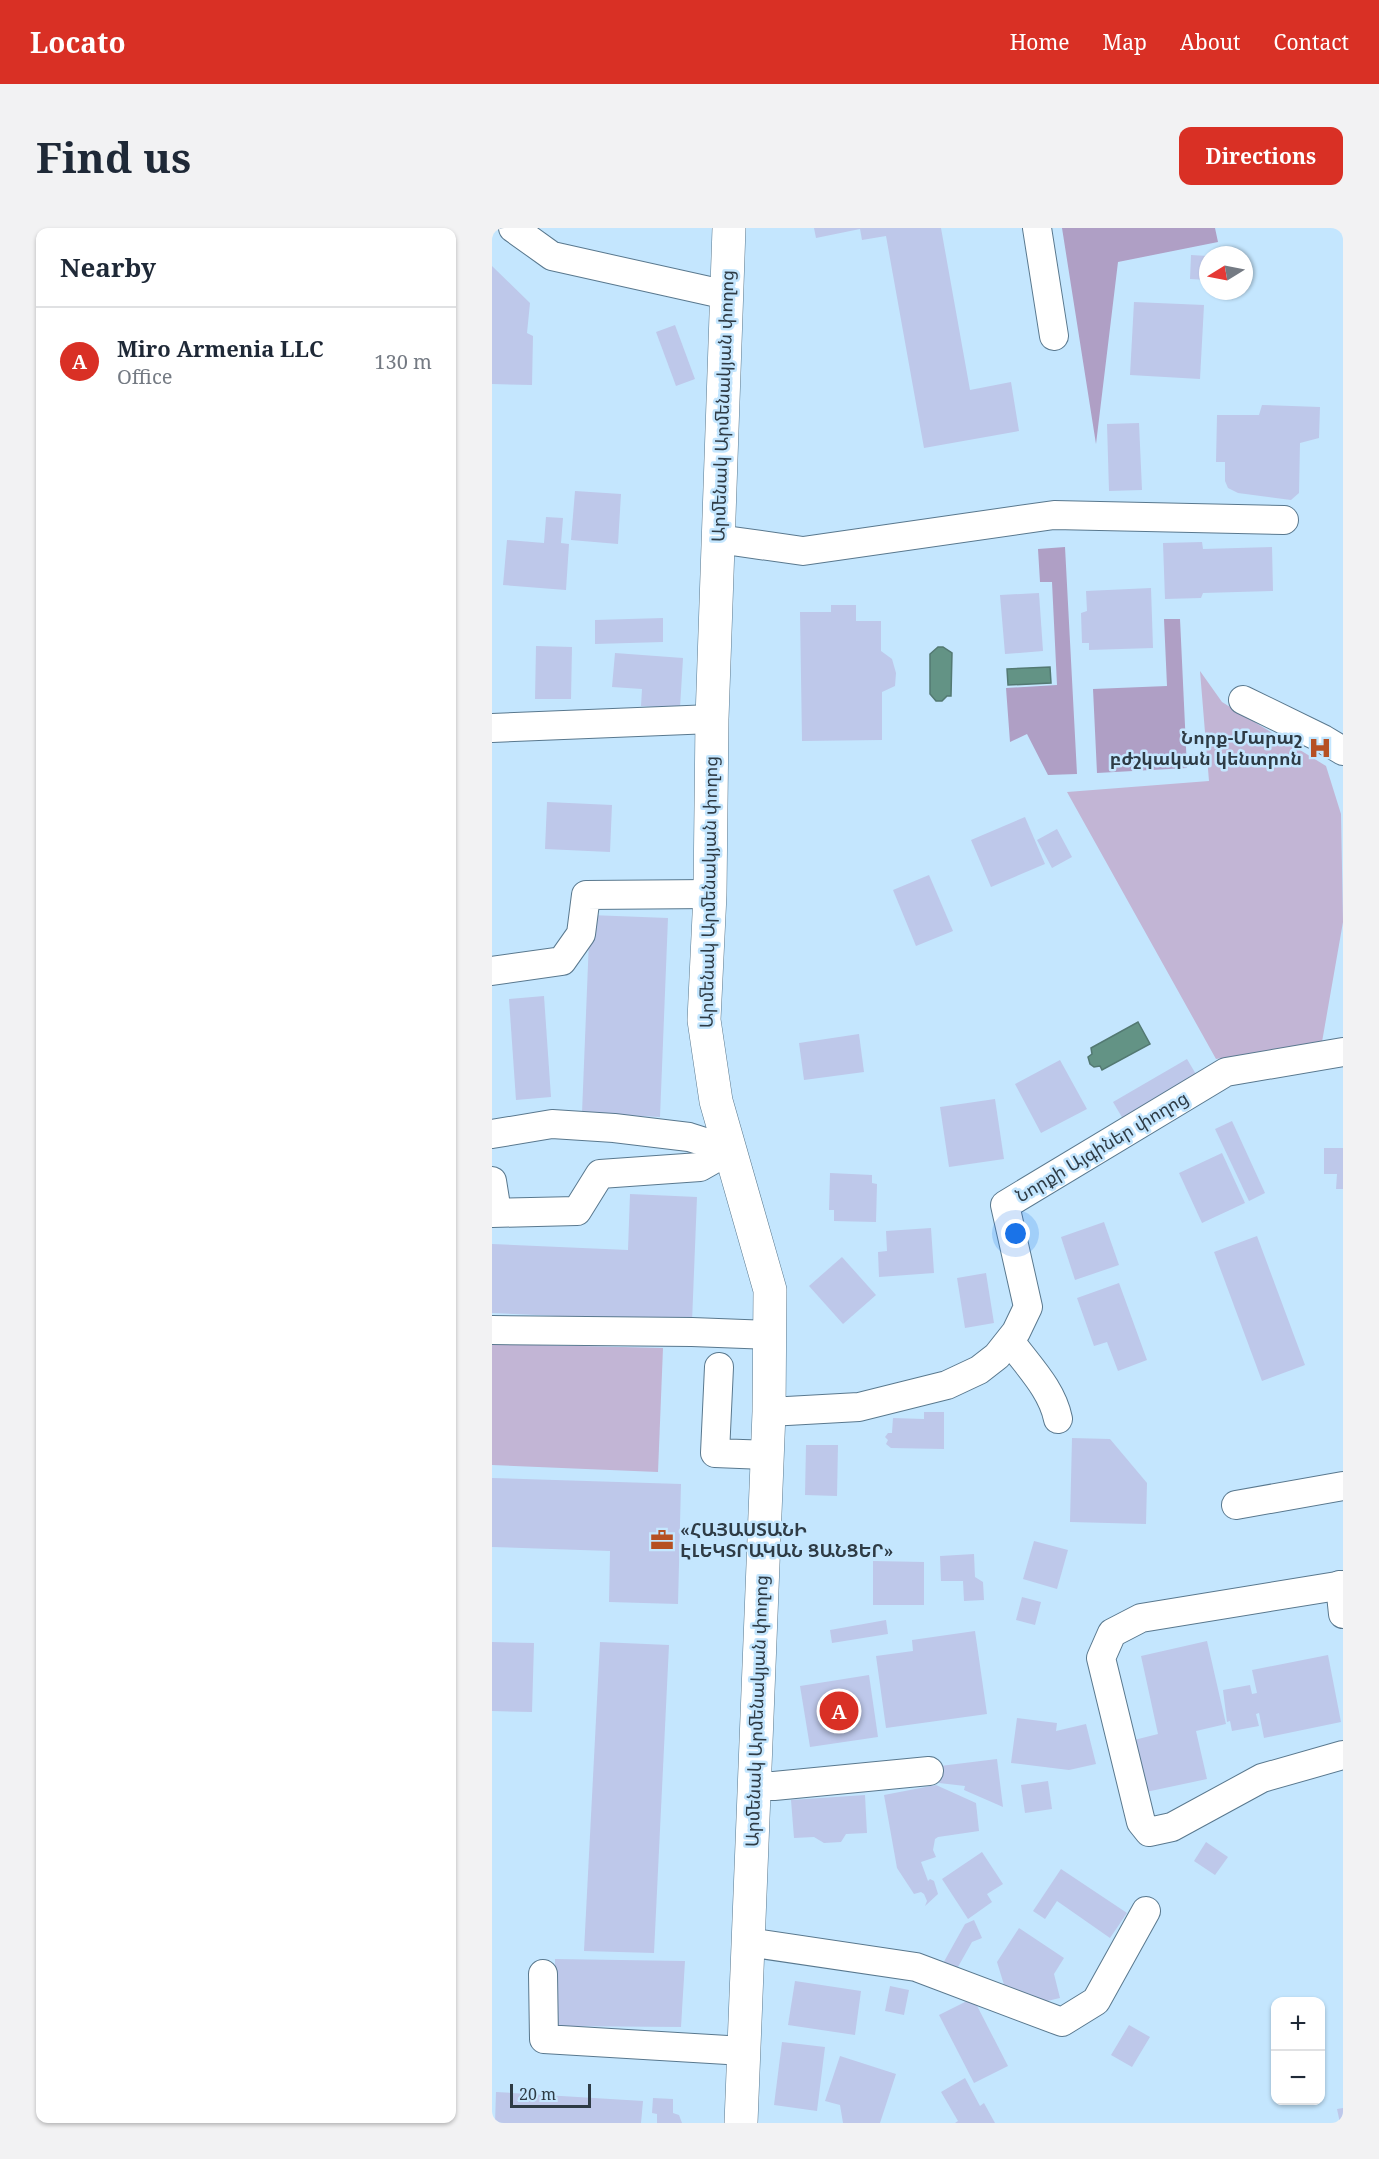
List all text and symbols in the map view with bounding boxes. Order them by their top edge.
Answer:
text: Locato [30,23,126,61]
text: Home [1010,28,1070,56]
text: Map [1103,28,1147,56]
text: About [1180,28,1241,56]
text: Contact [1274,28,1349,56]
button: Directions [1179,127,1343,185]
text: Find us [36,128,191,185]
north arrow [1199,246,1253,300]
text: Nearby [60,249,156,285]
street label: Արմենակ Արմենակյան փողոց [705,269,739,542]
text: Miro Armenia LLC [117,333,324,363]
text: A [72,348,87,375]
text: 130 m [374,348,432,375]
text: Office [117,363,172,390]
place label: Նորք-Մարաշ բժշկական կենտրոն [1110,725,1302,770]
hospital icon: Նորք-Մարաշ բժշկական կենտրոն [1307,735,1333,761]
street label: Արմենակ Արմենակյան փողոց [694,756,722,1028]
street label: Նորքի Այգիներ փողոց [1011,1085,1192,1207]
your location [1001,1219,1030,1248]
place label: «ՀԱՅԱՍՏԱՆԻ ԷԼԵԿՏՐԱԿԱՆ ՑԱՆՑԵՐ» [680,1517,894,1562]
office icon: «ՀԱՅԱՍՏԱՆԻ ԷԼԵԿՏՐԱԿԱՆ ՑԱՆՑԵՐ» [649,1527,675,1553]
street label: Արմենակ Արմենակյան փողոց [739,1574,773,1847]
pin: A [820,1688,858,1734]
map controls [1271,1997,1325,2105]
button: + [1271,1997,1325,2051]
button: − [1271,2051,1325,2105]
scale bar [510,2081,591,2108]
text: 20 m [519,2083,556,2105]

